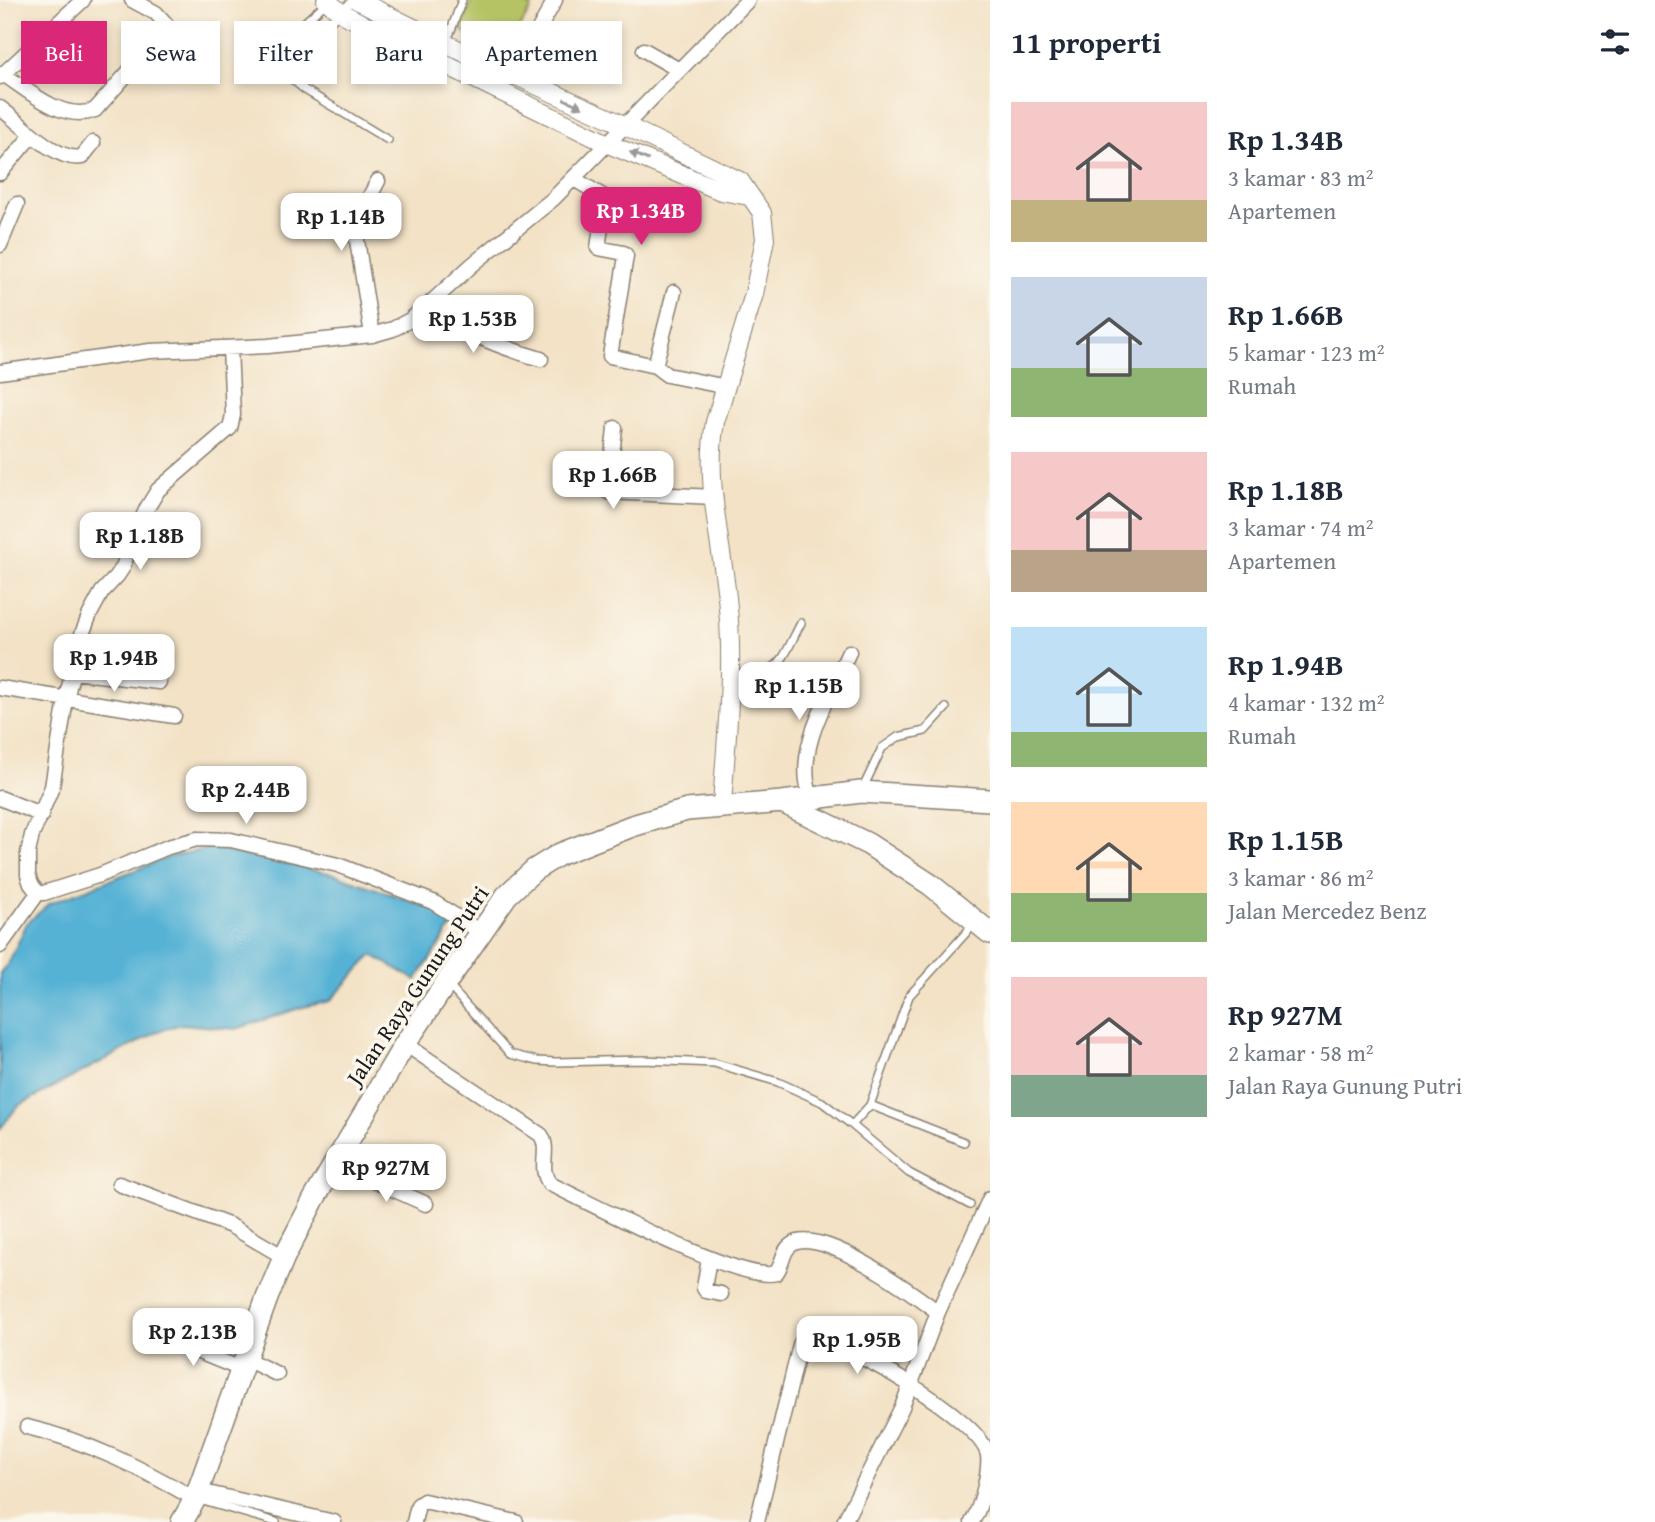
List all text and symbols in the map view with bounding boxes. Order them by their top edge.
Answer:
text: 11 properti [1011,20,1161,64]
chip: Beli [21,21,107,84]
chip: Sewa [121,21,220,84]
chip: Filter [234,21,337,84]
chip: Baru [351,21,447,84]
chip: Apartemen [461,21,622,84]
icon: filters [1596,23,1634,61]
one-way arrow [563,97,583,109]
text: Rp 1.34B [1228,117,1344,161]
icon: home [1067,130,1151,214]
one-way arrow [628,151,649,162]
text: 3 kamar · 83 m² [1228,161,1374,194]
pin: Rp 1.34B [569,188,713,247]
text: Rp 1.34B [597,193,685,226]
pin: Rp 1.14B [269,194,413,253]
text: Apartemen [1228,194,1336,227]
text: Rp 1.14B [297,199,385,232]
text: Rp 1.66B [1228,292,1344,336]
pin: Rp 1.53B [401,296,545,355]
text: Rp 1.53B [429,301,517,334]
icon: home [1067,305,1151,389]
text: 5 kamar · 123 m² [1228,336,1385,369]
text: Rumah [1228,369,1296,402]
pin: Rp 1.66B [541,452,685,511]
text: Rp 1.66B [569,457,657,490]
text: Rp 1.18B [1228,467,1344,511]
icon: home [1067,480,1151,564]
text: 3 kamar · 74 m² [1228,511,1374,544]
pin: Rp 1.18B [68,512,212,572]
text: Rp 1.18B [96,518,184,551]
text: Apartemen [1228,544,1336,577]
pin: Rp 1.94B [42,634,186,694]
text: Rp 1.94B [70,640,158,673]
text: Rp 1.94B [1228,642,1344,686]
icon: home [1067,655,1151,739]
pin: Rp 1.15B [727,662,871,722]
text: Rp 1.15B [755,668,843,701]
text: 4 kamar · 132 m² [1228,686,1385,719]
text: Rumah [1228,719,1296,752]
pin: Rp 2.44B [174,766,318,826]
text: Rp 2.44B [202,772,290,805]
text: Rp 1.15B [1228,817,1344,861]
icon: home [1067,830,1151,914]
text: 3 kamar · 86 m² [1228,861,1374,894]
street label: Jalan Raya Gunung Putri [336,879,496,1094]
text: Jalan Mercedez Benz [1228,894,1426,927]
text: Rp 927M [1228,992,1343,1036]
icon: home [1067,1005,1151,1089]
text: 2 kamar · 58 m² [1228,1036,1374,1069]
text: Jalan Raya Gunung Putri [1228,1069,1462,1102]
pin: Rp 927M [321,1144,451,1204]
text: Rp 927M [342,1150,430,1183]
pin: Rp 2.13B [121,1308,265,1368]
text: Rp 2.13B [149,1314,237,1347]
pin: Rp 1.95B [785,1316,929,1376]
text: Rp 1.95B [813,1322,901,1355]

